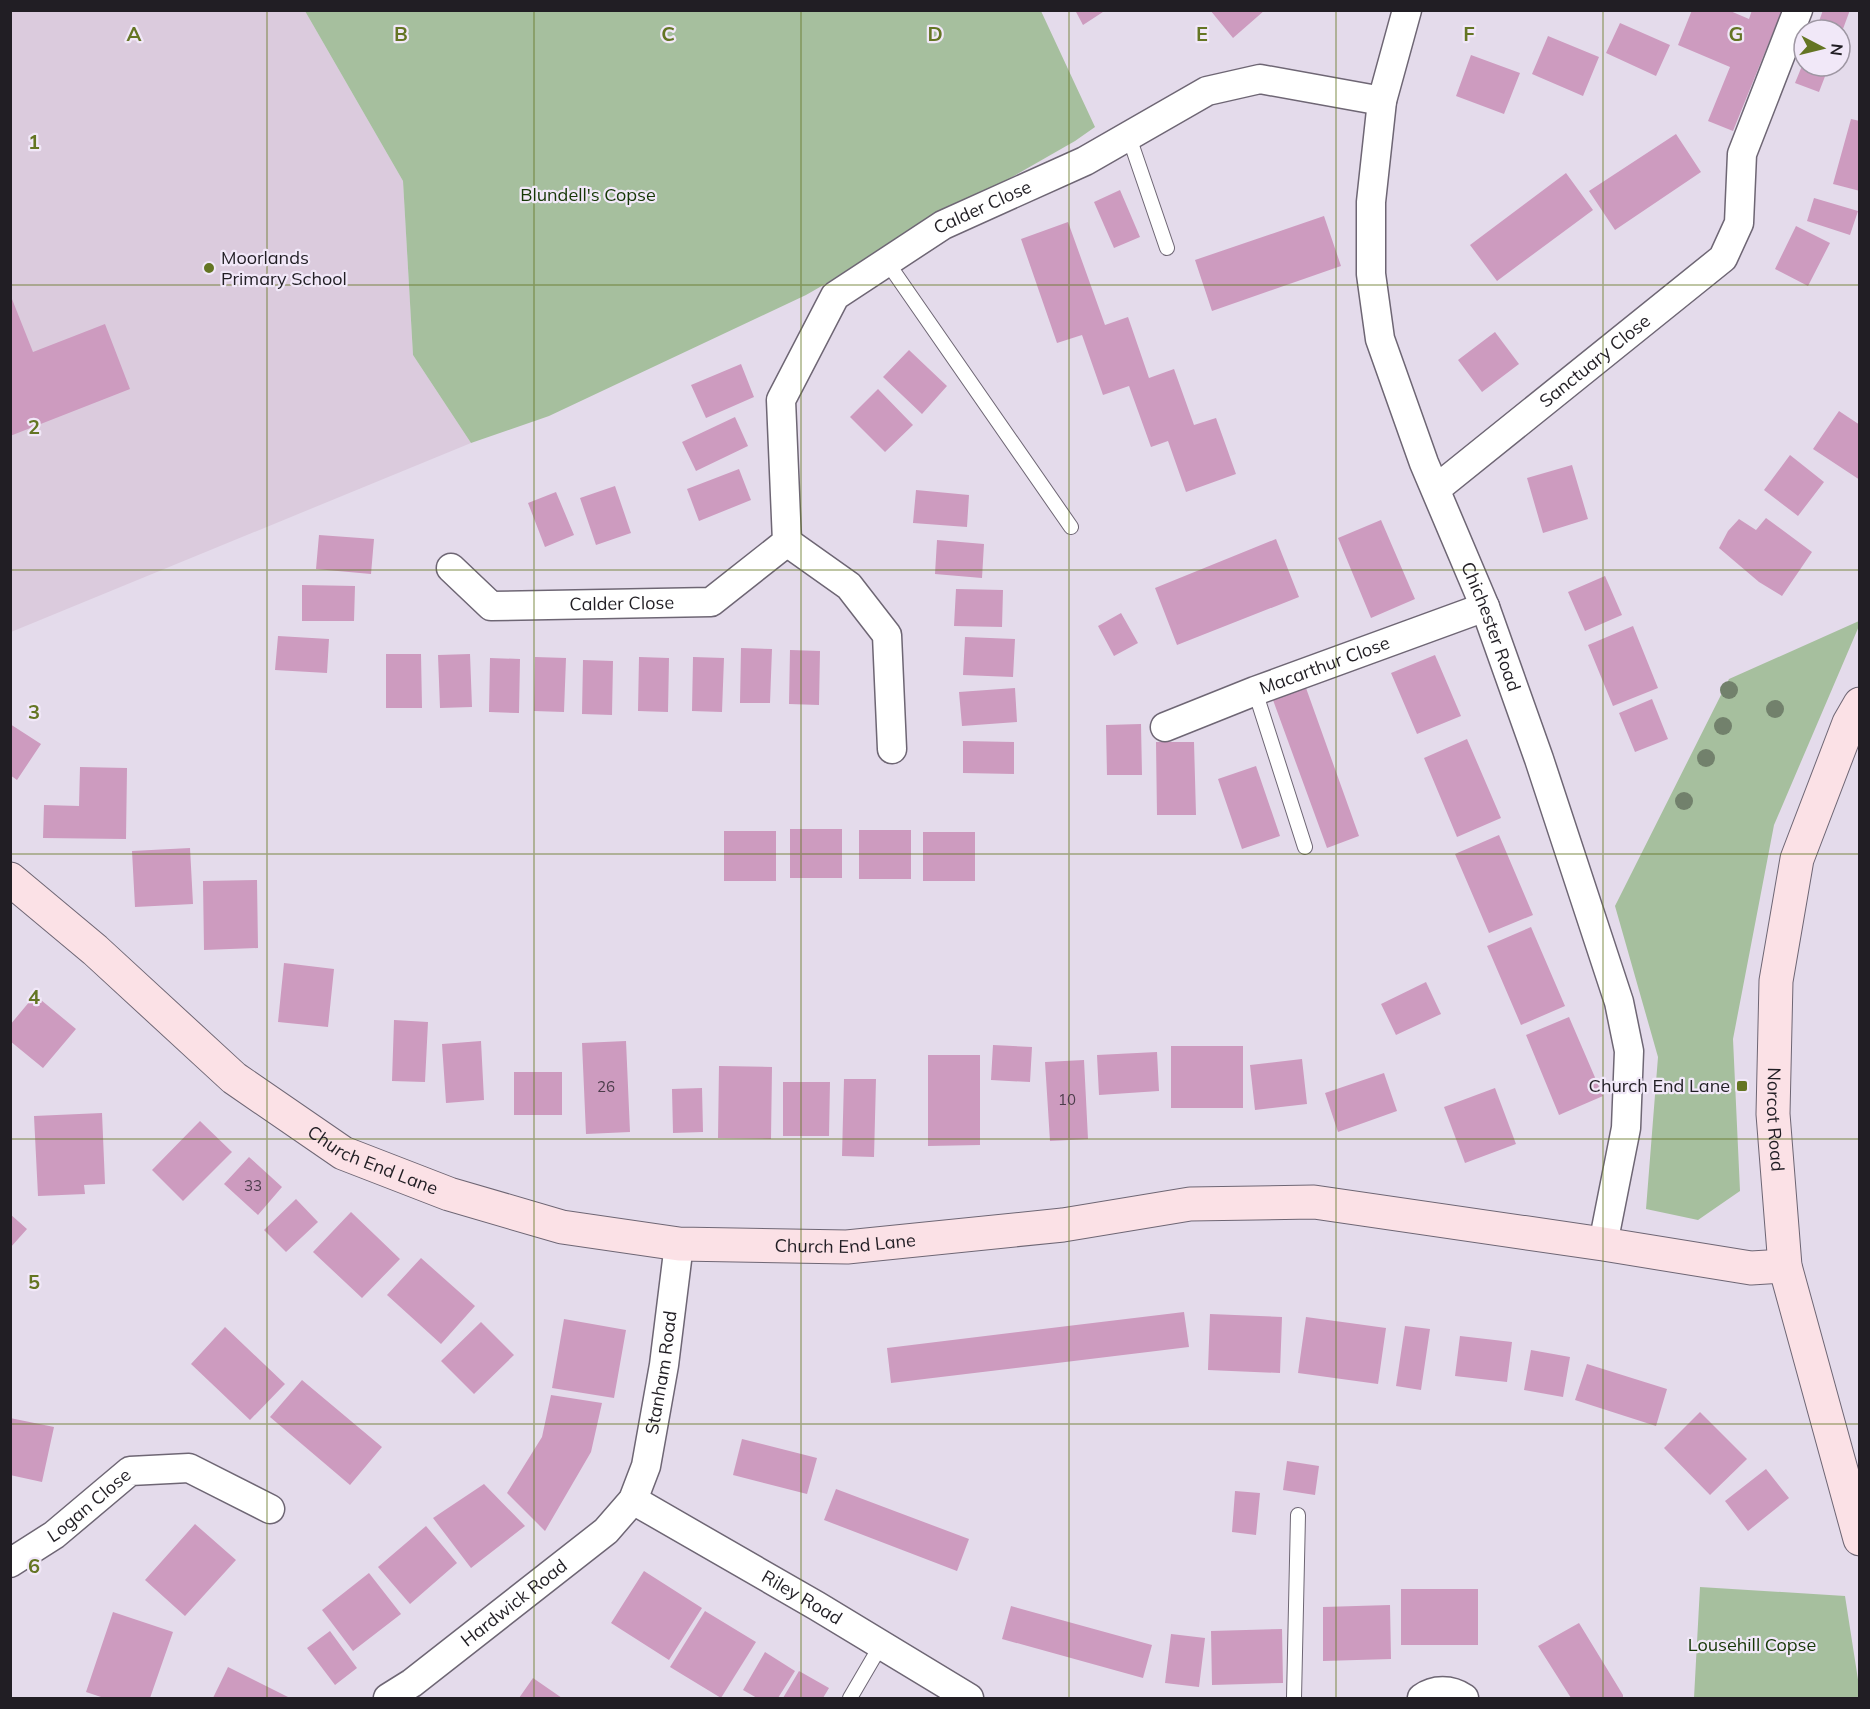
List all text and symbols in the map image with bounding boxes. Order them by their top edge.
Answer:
north arrow [1792,18,1852,78]
text: A [127,21,142,46]
text: B [394,21,408,46]
text: C [661,21,675,46]
text: D [927,21,943,46]
text: E [1196,21,1208,46]
text: F [1463,21,1475,46]
text: G [1729,21,1743,46]
text: N [1826,43,1848,57]
text: 1 [28,129,40,154]
street label: Calder Close [929,175,1035,239]
park label: Blundell's Copse [520,183,656,206]
place label: Moorlands Primary School [221,246,347,290]
marker: Moorlands Primary School [202,261,216,275]
street label: Sanctuary Close [1534,309,1655,412]
text: 2 [28,414,40,439]
street label: Chichester Road [1456,558,1526,694]
street label: Calder Close [569,591,674,616]
street label: Macarthur Close [1256,631,1393,699]
text: 3 [28,699,40,724]
text: 4 [28,984,40,1009]
street label: Norcot Road [1762,1067,1790,1172]
place label: Church End Lane [1589,1074,1730,1097]
house number: 26 [597,1077,615,1096]
marker: Church End Lane [1735,1079,1749,1093]
house number: 10 [1058,1090,1076,1109]
street label: Church End Lane [303,1120,441,1200]
house number: 33 [244,1176,262,1195]
street label: Church End Lane [774,1228,917,1258]
text: 5 [28,1269,40,1294]
street label: Stanham Road [640,1309,682,1436]
street label: Logan Close [43,1463,135,1547]
text: 6 [28,1553,40,1578]
street label: Hardwick Road [456,1554,572,1651]
street label: Riley Road [758,1565,847,1630]
park label: Lousehill Copse [1688,1633,1816,1656]

